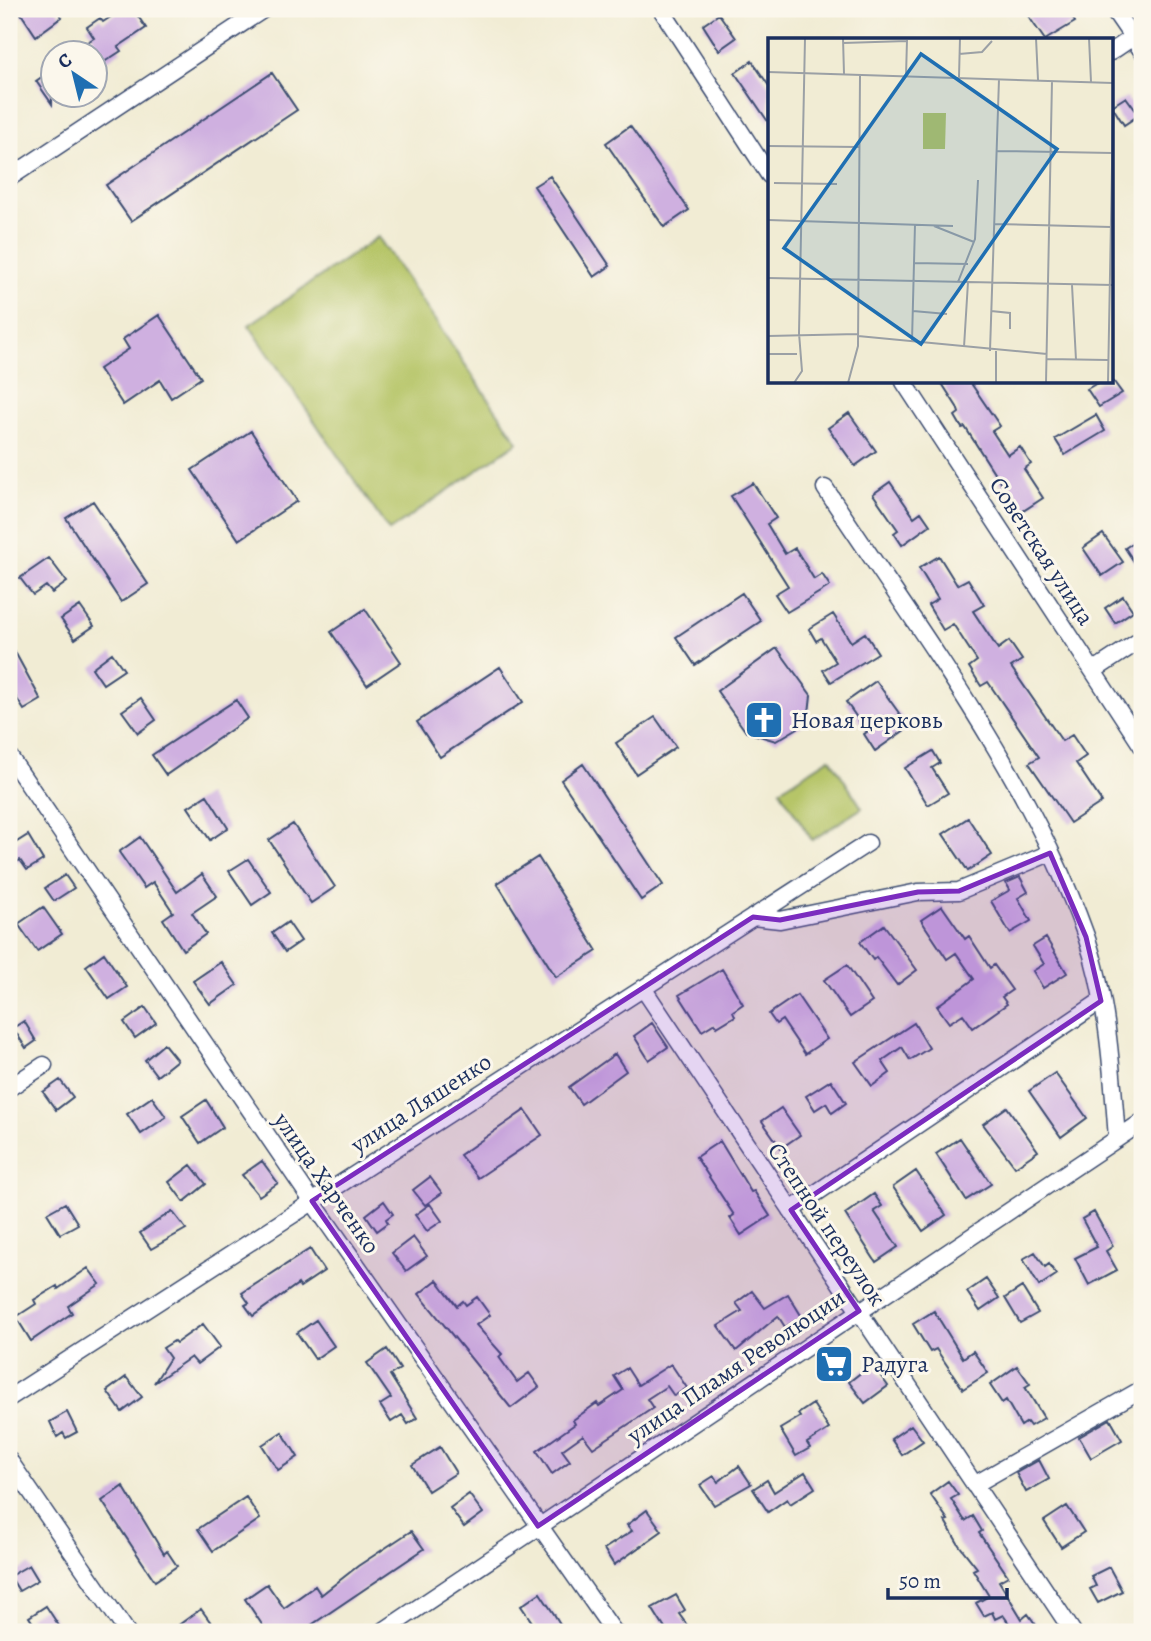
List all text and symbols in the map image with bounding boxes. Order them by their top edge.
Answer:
north arrow [38,38,108,108]
inset map [768,38,1112,383]
text: С [53,47,77,75]
street label: Советская улица [982,471,1102,631]
church icon: Новая церковь [743,699,785,741]
place label: Новая церковь [791,704,943,736]
street label: улица Ляшенко [344,1045,498,1161]
street label: улица Харченко [266,1105,388,1260]
street label: Степной переулок [760,1136,894,1312]
street label: улица Пламя Революции [620,1281,851,1451]
supermarket icon: Радуга [813,1343,855,1385]
place label: Радуга [861,1348,929,1380]
scale bar [888,1557,1007,1601]
text: 50 m [899,1567,941,1595]

